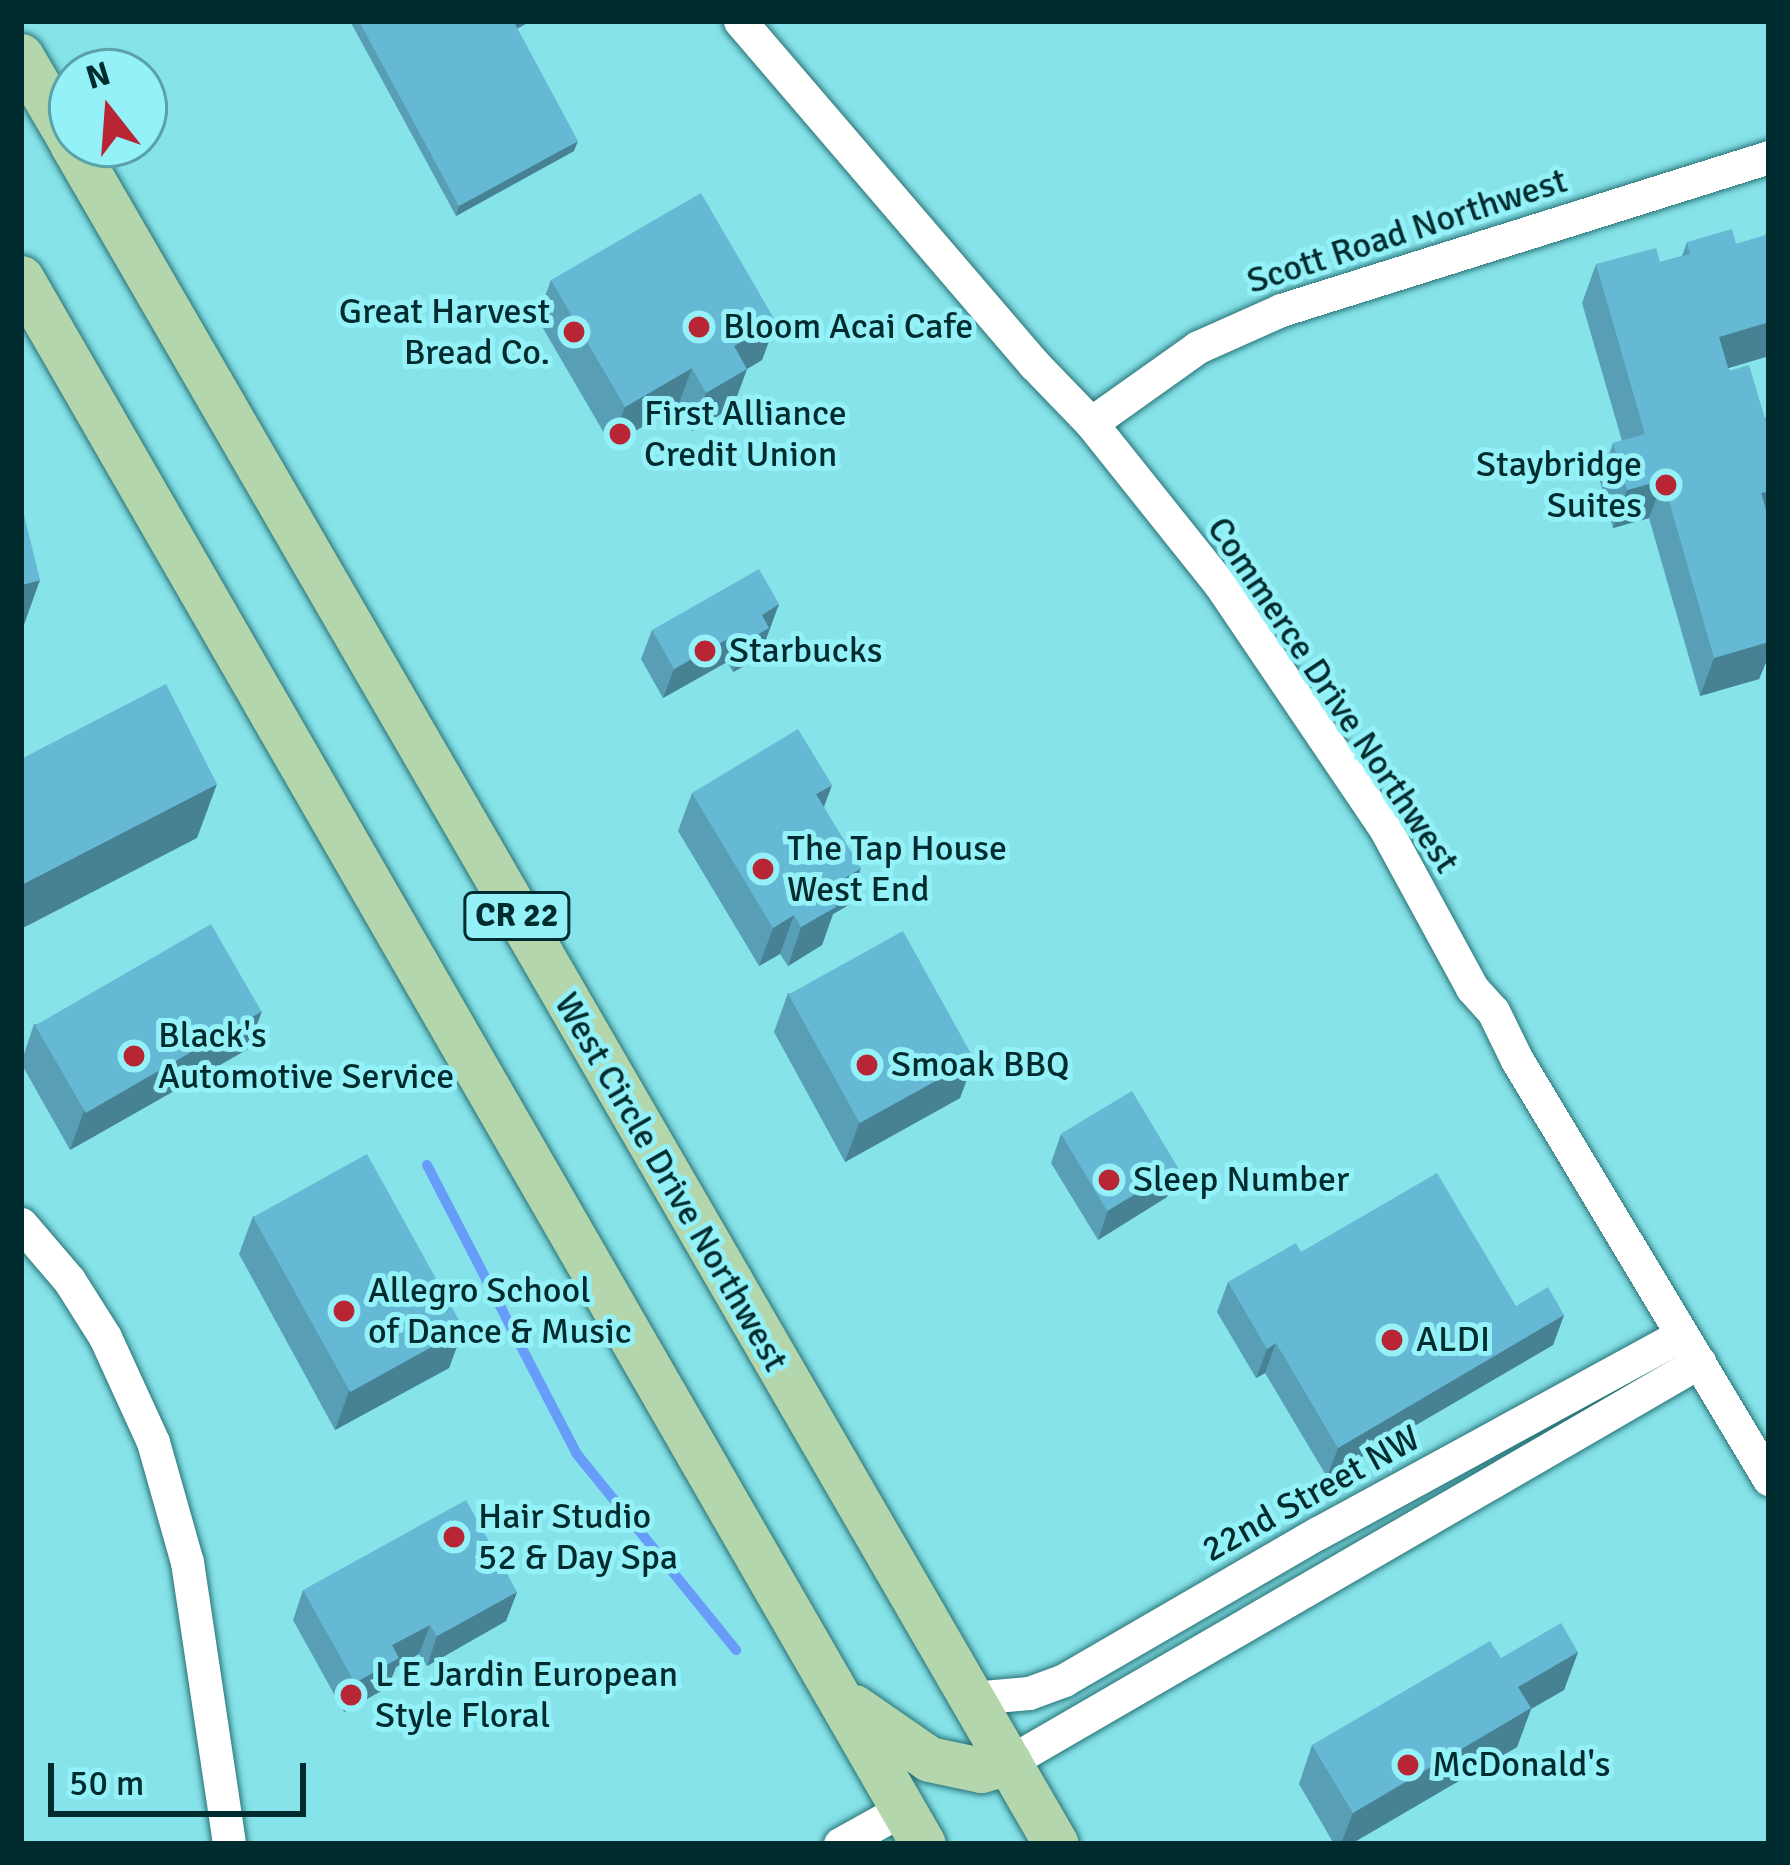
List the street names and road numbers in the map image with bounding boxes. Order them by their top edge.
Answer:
street label: Scott Road Northwest [1242,159,1572,303]
street label: Commerce Drive Northwest [1198,509,1468,881]
road number: CR 22 [463,889,571,943]
street label: West Circle Drive Northwest [545,985,797,1379]
street label: 22nd Street NW [1195,1416,1427,1572]

